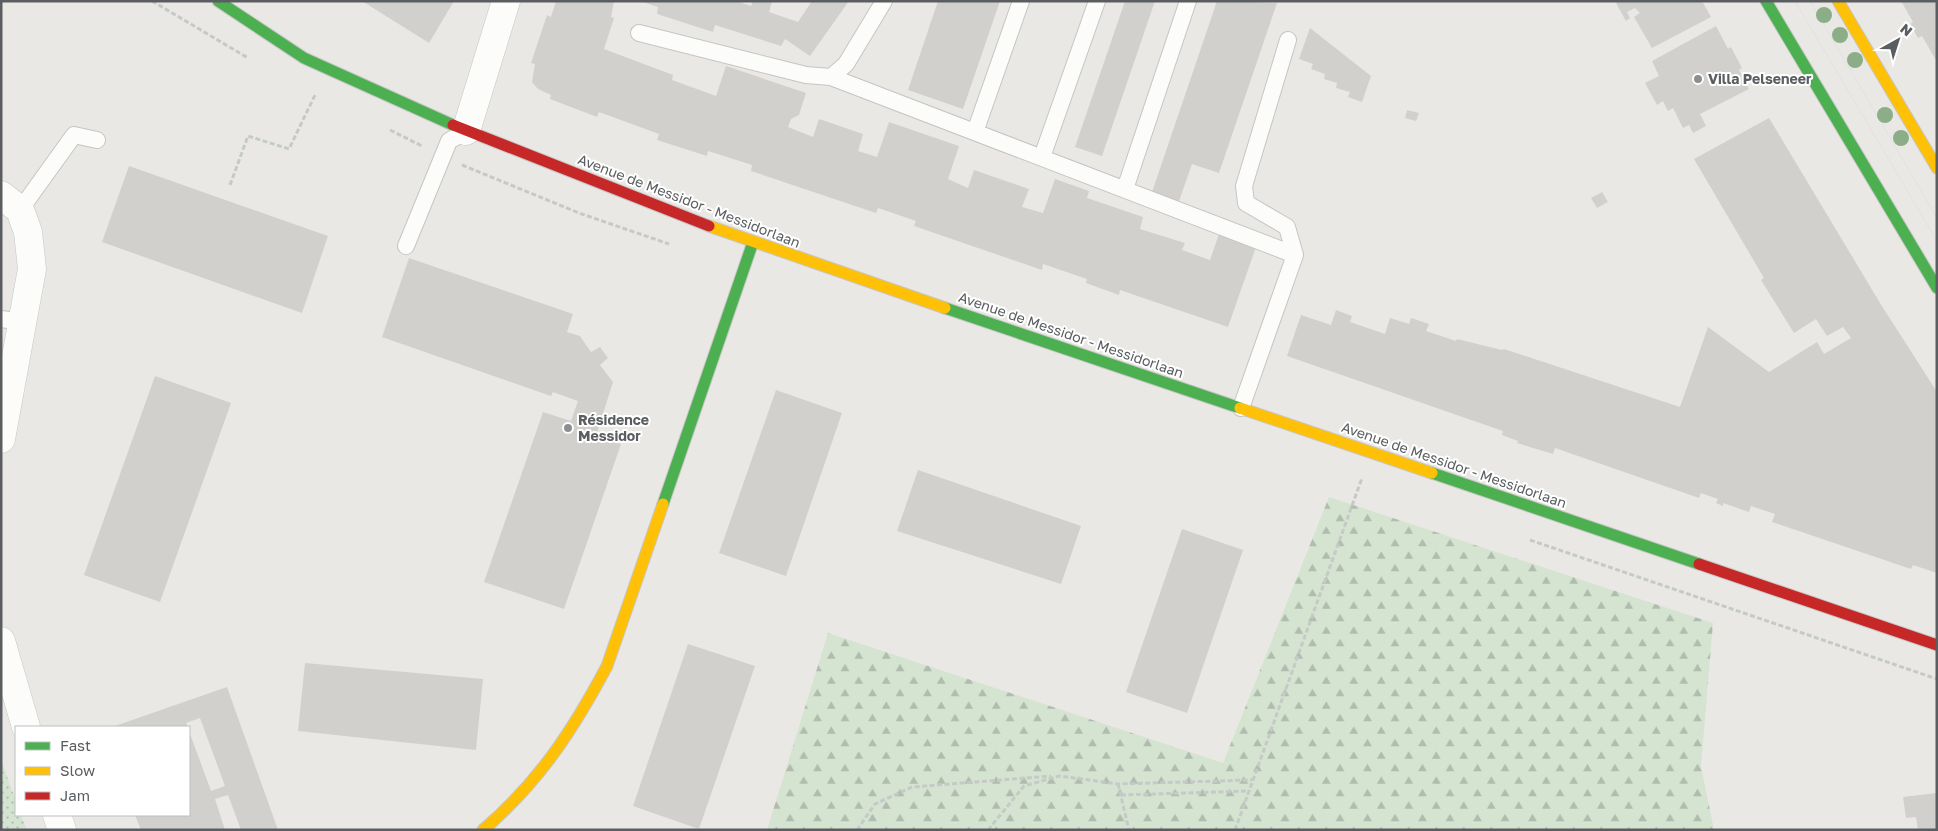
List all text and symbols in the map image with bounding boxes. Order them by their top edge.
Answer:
north arrow [1873,15,1923,65]
text: N [1897,20,1916,39]
place label: Villa Pelseneer [1708,70,1812,87]
marker: Villa Pelseneer [1692,73,1704,85]
street label: Avenue de Messidor - Messidorlaan [576,150,803,251]
street label: Avenue de Messidor - Messidorlaan [956,288,1186,381]
place label: Résidence Messidor [578,411,649,444]
street label: Avenue de Messidor - Messidorlaan [1339,418,1569,511]
marker: Résidence Messidor [562,422,574,434]
legend [15,726,190,816]
text: Fast [60,736,91,754]
text: Slow [60,761,95,779]
text: Jam [60,786,90,804]

